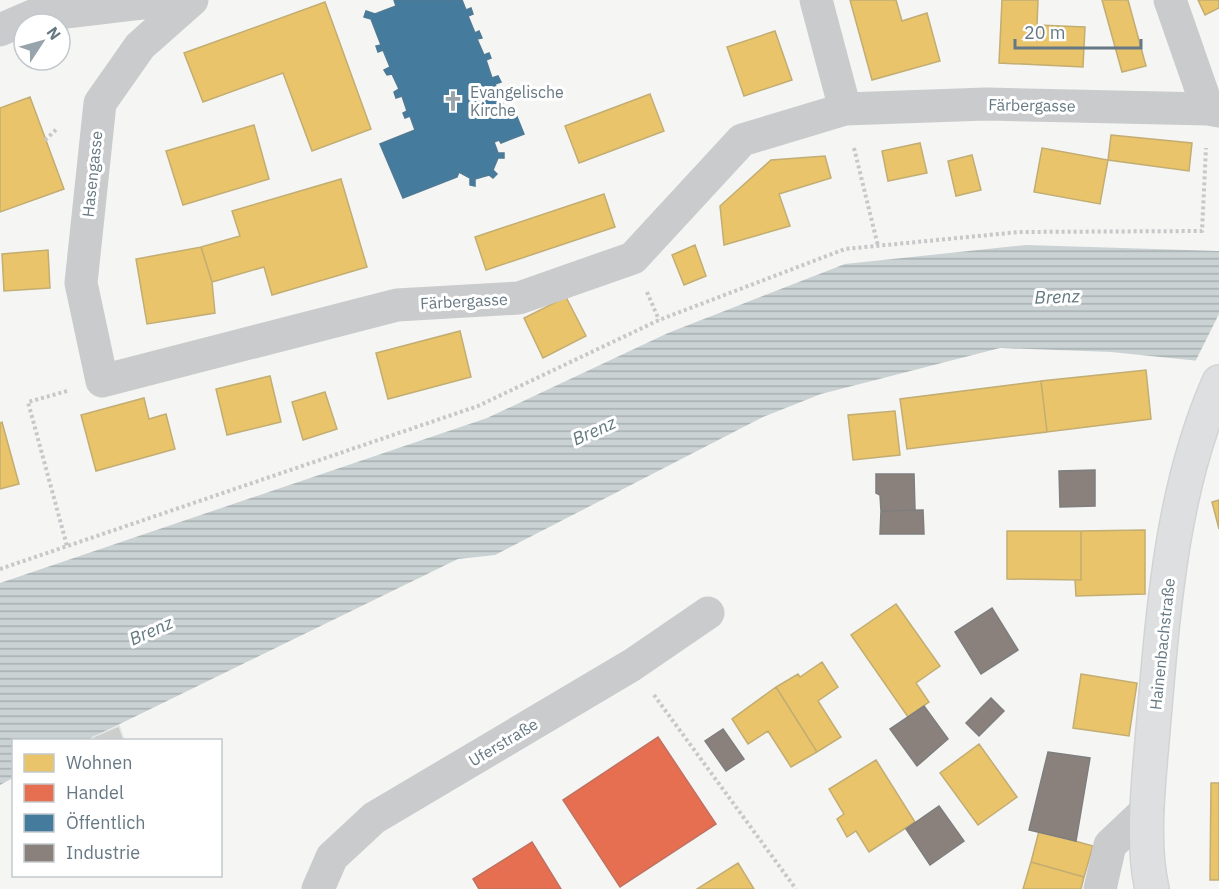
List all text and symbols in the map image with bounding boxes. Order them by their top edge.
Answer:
north arrow [12,12,72,72]
scale bar [1015,12,1141,50]
text: 20 m [1024,21,1066,44]
text: N [43,23,66,44]
place label: Evangelische Kirche [470,82,564,120]
church icon: Evangelische Kirche [441,89,465,113]
street label: Färbergasse [988,94,1076,116]
street label: Hasengasse [78,130,107,218]
water label: Brenz [1034,284,1081,309]
street label: Färbergasse [420,289,508,313]
water label: Brenz [568,410,620,450]
street label: Hainenbachstraße [1145,577,1179,711]
water label: Brenz [125,610,177,650]
street label: Uferstraße [465,713,541,770]
legend [12,739,222,877]
text: Wohnen [66,751,132,774]
text: Handel [66,781,124,804]
text: Öffentlich [66,811,145,834]
text: Industrie [66,841,140,864]

